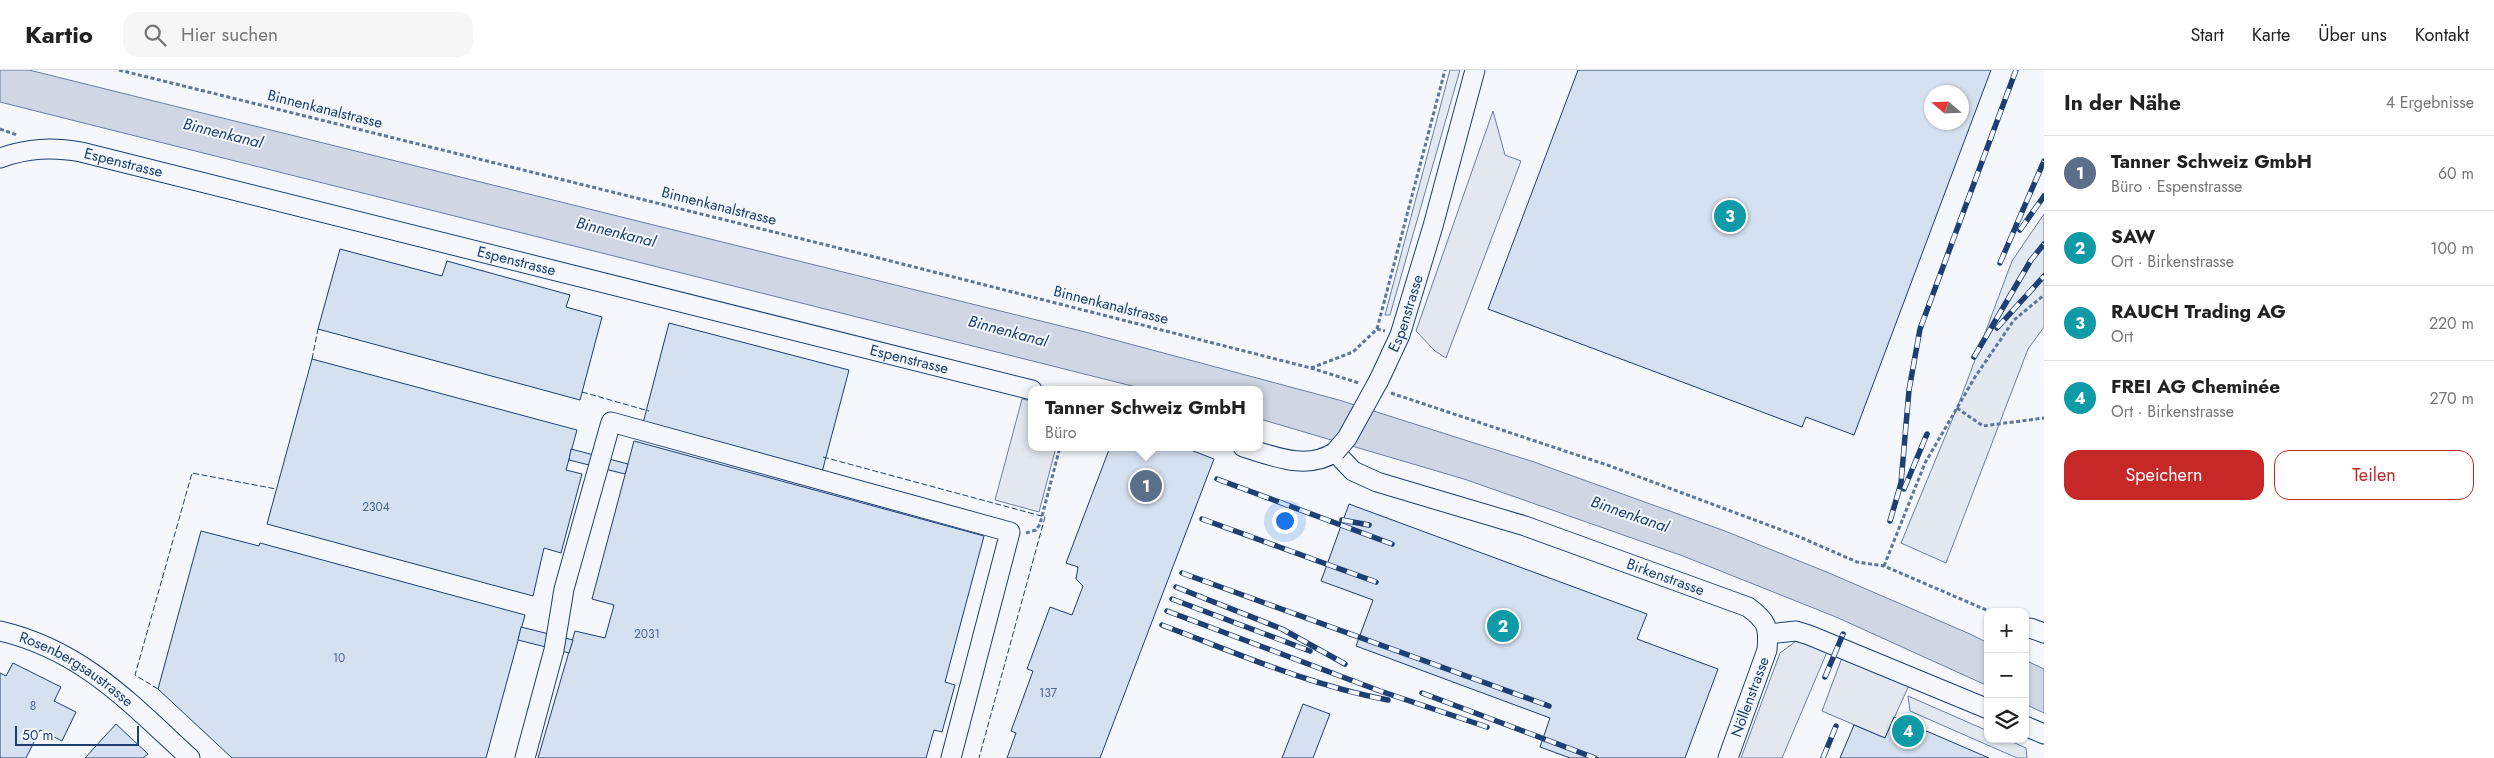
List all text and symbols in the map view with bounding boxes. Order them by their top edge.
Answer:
search box [123,12,473,57]
text: Kartio [25,17,93,52]
icon: search [141,21,169,49]
text: Hier suchen [181,21,278,48]
text: Start [2190,22,2224,48]
text: Karte [2252,22,2290,48]
text: Über uns [2318,22,2387,48]
text: Kontakt [2415,22,2469,48]
street label: Binnenkanalstrasse [265,84,385,134]
north arrow [1924,85,1969,130]
text: In der Nähe [2064,88,2181,118]
text: 4 Ergebnisse [2386,91,2474,114]
water label: Binnenkanal [181,112,267,154]
street label: Espenstrasse [82,142,165,183]
text: Tanner Schweiz GmbH [2111,148,2312,175]
text: 1 [2076,162,2084,185]
text: 60 m [2438,162,2474,185]
text: Büro · Espenstrasse [2111,175,2242,198]
street label: Binnenkanalstrasse [659,181,779,231]
pin: 3 [1714,197,1746,235]
water label: Binnenkanal [574,211,660,253]
text: SAW [2111,223,2155,250]
text: 2 [2075,237,2085,260]
text: 100 m [2430,237,2474,260]
street label: Espenstrasse [475,241,558,281]
text: Ort · Birkenstrasse [2111,250,2234,273]
street label: Espenstrasse [1382,272,1429,356]
street label: Binnenkanalstrasse [1051,280,1171,330]
text: RAUCH Trading AG [2111,298,2286,325]
water label: Binnenkanal [966,309,1052,353]
text: 3 [2075,312,2085,335]
text: 220 m [2429,312,2474,335]
text: Ort [2111,325,2133,348]
street label: Espenstrasse [868,339,951,380]
text: FREI AG Cheminée [2111,373,2280,400]
popup [1028,386,1263,451]
text: 4 [2074,387,2086,410]
text: 270 m [2430,387,2474,410]
text: Tanner Schweiz GmbH [1045,394,1246,421]
text: Ort · Birkenstrasse [2111,400,2234,423]
text: Büro [1045,421,1076,444]
button: Speichern [2064,450,2264,500]
button: Teilen [2274,450,2474,500]
pin: 1 [1130,467,1162,505]
water label: Binnenkanal [1588,490,1674,539]
house number: 2304 [362,498,390,516]
your location [1272,508,1298,534]
street label: Birkenstrasse [1623,553,1708,601]
pin: 2 [1487,607,1519,645]
map controls [1984,608,2029,743]
button: + [1984,608,2029,653]
house number: 2031 [634,625,660,643]
street label: Rosenbergsaustrasse [16,626,138,712]
house number: 10 [333,649,345,667]
street label: Nöllenstrasse [1725,653,1775,740]
button: − [1984,653,2029,698]
house number: 137 [1039,684,1058,702]
house number: 8 [30,697,36,715]
button: layers [1984,698,2029,743]
pin: 4 [1892,712,1924,750]
scale bar [15,723,139,746]
text: 50 m [22,725,53,745]

